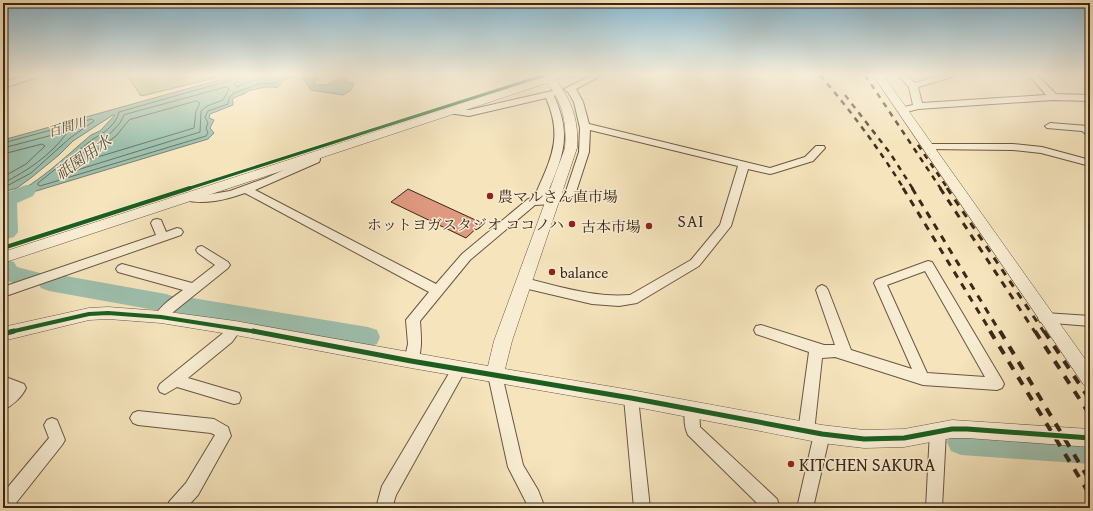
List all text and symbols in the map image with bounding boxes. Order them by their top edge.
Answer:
water label: 百間川 [46,112,90,142]
water label: 祇園用水 [50,128,118,185]
place label: 農マルさん直市場 [498,186,618,207]
marker: 農マルさん直市場 [485,191,495,201]
district label: SAI [678,208,704,233]
place label: ホットヨガスタジオ ココノハ [367,214,564,235]
place label: 古本市場 [581,216,641,237]
marker: ホットヨガスタジオ ココノハ [567,219,577,229]
marker: 古本市場 [644,221,654,231]
place label: balance [560,262,608,283]
marker: balance [547,267,557,277]
place label: KITCHEN SAKURA [799,451,935,478]
marker: KITCHEN SAKURA [786,459,796,469]

